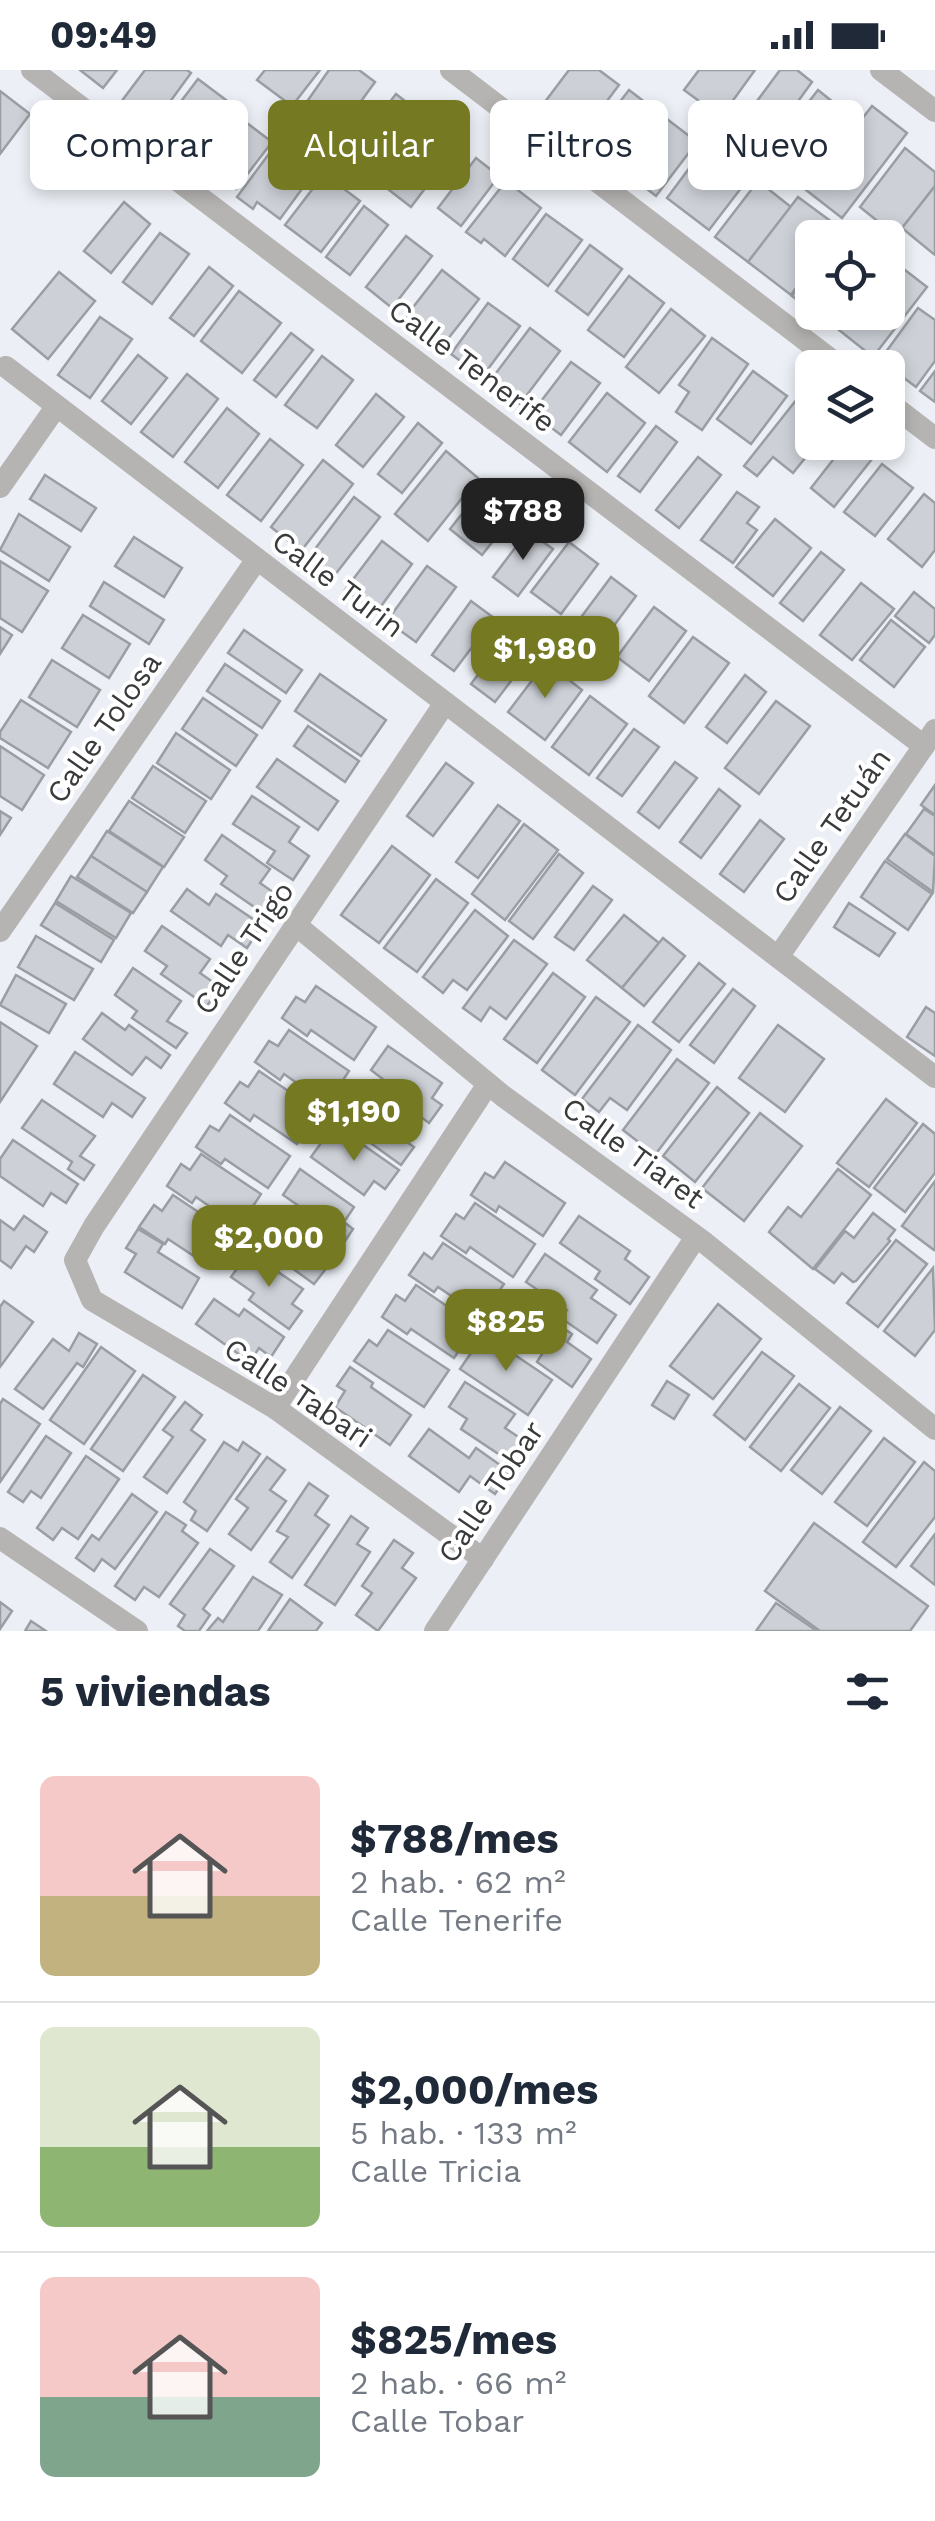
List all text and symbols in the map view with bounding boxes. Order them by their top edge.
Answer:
text: 09:49 [50,13,157,57]
chip: Comprar [30,100,248,190]
chip: Alquilar [268,100,470,190]
chip: Filtros [490,100,668,190]
chip: Nuevo [688,100,864,190]
map controls [795,220,905,460]
button: locate [795,220,905,330]
street label: Calle Tenerife [382,292,563,440]
button: layers [795,350,905,460]
pin: $788 [464,478,582,563]
text: $788 [483,491,563,529]
street label: Calle Turin [265,523,411,645]
pin: $1,980 [464,616,626,701]
text: $1,980 [493,629,597,667]
street label: Calle Tolosa [39,646,168,810]
street label: Calle Tetuán [765,742,898,910]
street label: Calle Trigo [186,875,301,1021]
pin: $1,190 [273,1079,435,1164]
street label: Calle Tiaret [556,1090,711,1216]
text: $1,190 [307,1092,401,1130]
pin: $2,000 [188,1205,350,1290]
text: $2,000 [214,1218,324,1256]
pin: $825 [447,1289,565,1374]
text: $825 [467,1302,545,1340]
street label: Calle Tabari [218,1330,379,1455]
street label: Calle Tobar [430,1414,551,1569]
icon: filters [840,1664,895,1719]
text: 5 viviendas [40,1667,271,1716]
text: $788/mes [350,1814,559,1863]
icon: home [120,1816,240,1936]
text: 2 hab. · 62 m² [350,1863,566,1901]
text: Calle Tenerife [350,1901,563,1939]
text: $2,000/mes [350,2065,598,2114]
icon: home [120,2067,240,2187]
text: 5 hab. · 133 m² [350,2114,577,2152]
text: Calle Tricia [350,2152,521,2190]
text: $825/mes [350,2315,557,2364]
icon: home [120,2317,240,2437]
text: 2 hab. · 66 m² [350,2364,566,2402]
text: Calle Tobar [350,2402,524,2440]

